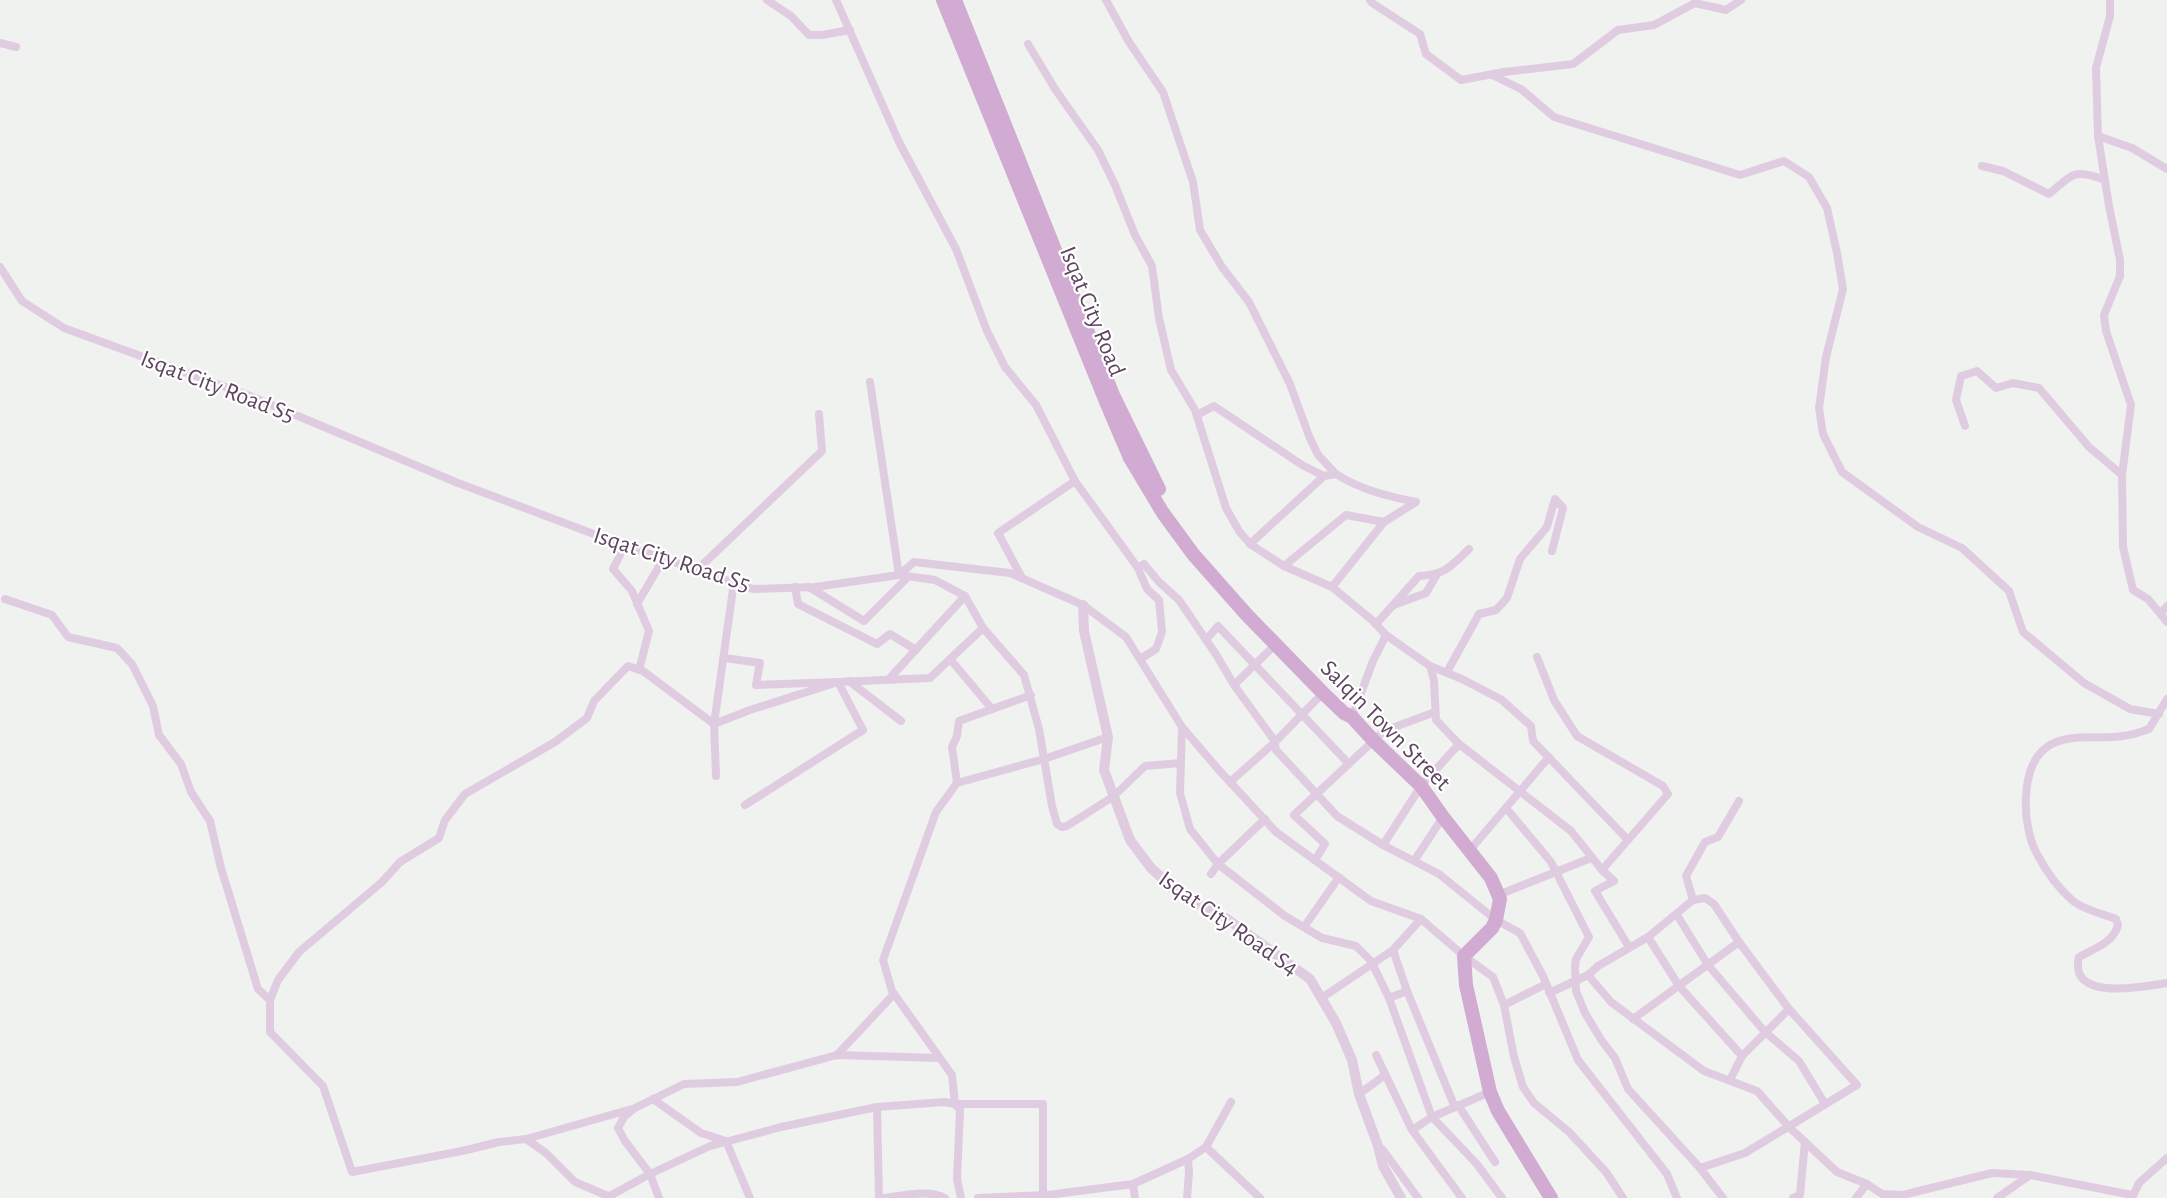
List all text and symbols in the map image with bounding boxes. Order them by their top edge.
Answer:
street label: Isqat City Road [1055,243,1129,380]
street label: Isqat City Road S5 [137,347,298,427]
street label: Isqat City Road S5 [590,523,753,597]
street label: Salqin Town Street [1316,656,1455,796]
street label: Isqat City Road S4 [1154,867,1303,981]

